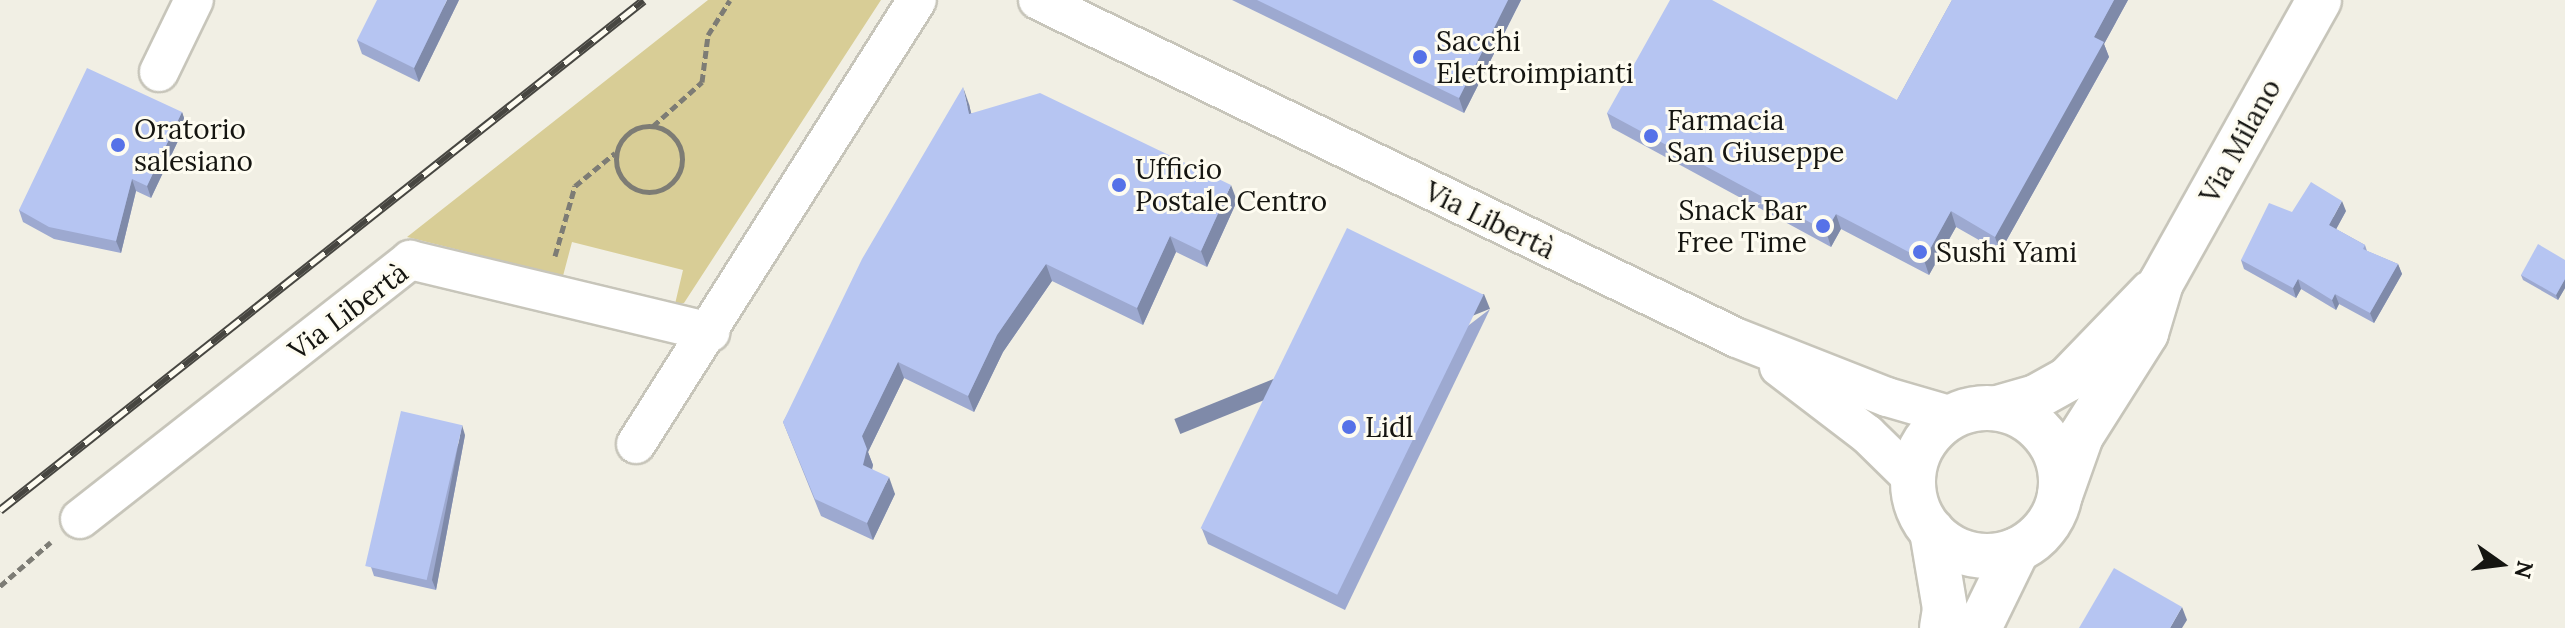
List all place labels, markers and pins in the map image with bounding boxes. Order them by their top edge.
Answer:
place label: Sacchi Elettroimpianti [1436,24,1634,90]
marker: Sacchi Elettroimpianti [1411,48,1429,66]
place label: Farmacia San Giuseppe [1667,103,1844,169]
place label: Oratorio salesiano [134,112,253,178]
marker: Farmacia San Giuseppe [1642,127,1660,145]
marker: Oratorio salesiano [109,136,127,154]
place label: Ufficio Postale Centro [1135,152,1327,218]
marker: Ufficio Postale Centro [1110,176,1128,194]
place label: Snack Bar Free Time [1676,193,1807,259]
marker: Snack Bar Free Time [1814,217,1832,235]
place label: Sushi Yami [1936,235,2077,269]
marker: Sushi Yami [1911,243,1929,261]
place label: Lidl [1365,410,1413,444]
marker: Lidl [1340,418,1358,436]

